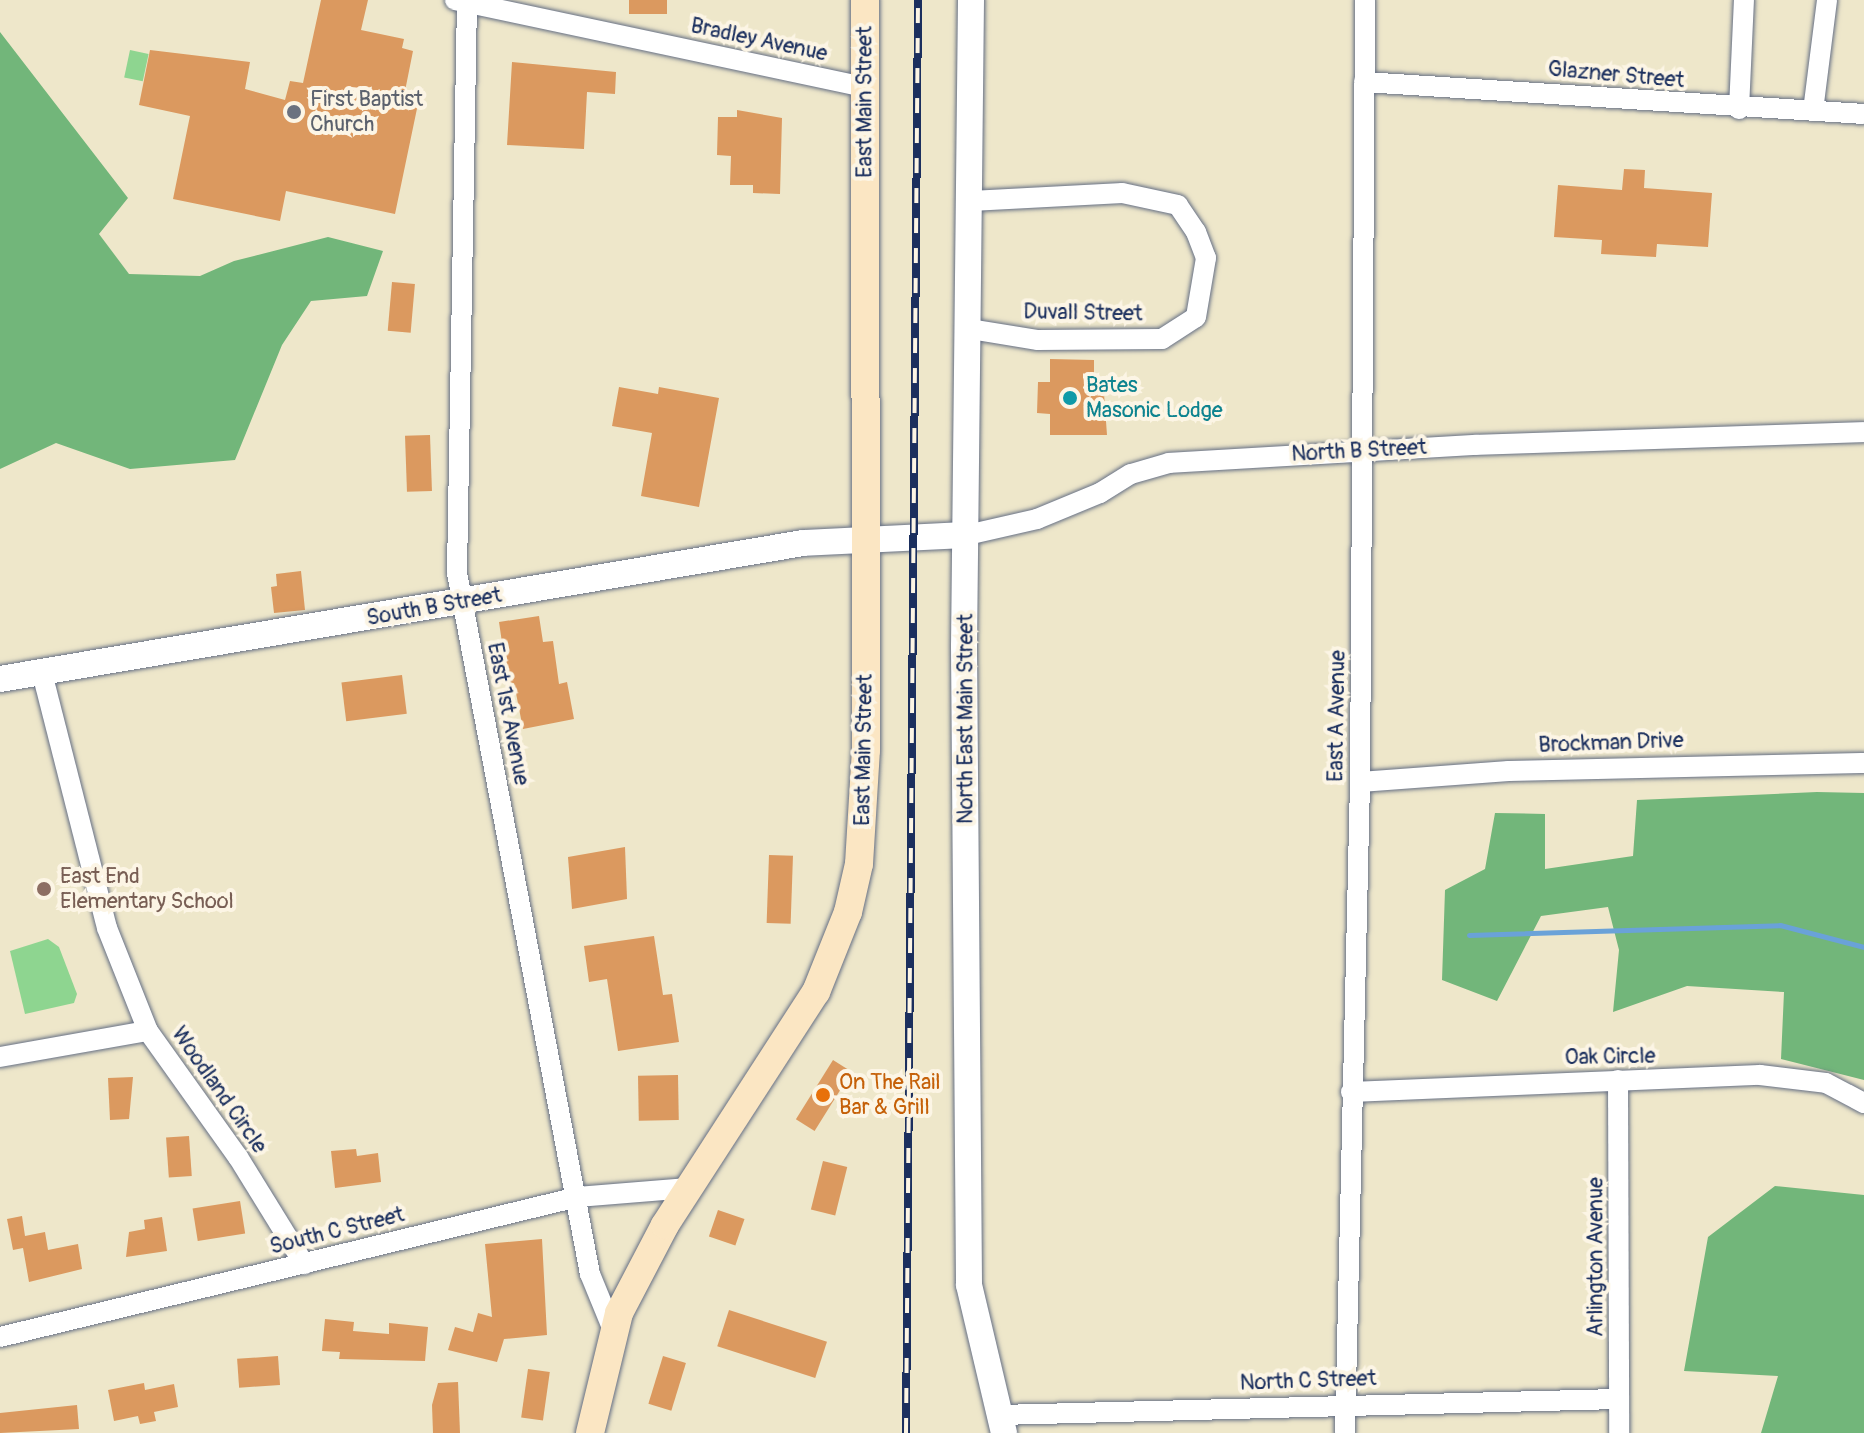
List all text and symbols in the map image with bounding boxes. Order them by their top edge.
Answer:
street label: Bradley Avenue [688,13,830,67]
street label: East Main Street [852,26,878,178]
street label: Glazner Street [1547,56,1685,94]
place label: First Baptist Church [310,86,423,138]
marker: First Baptist Church [285,103,303,121]
street label: Duvall Street [1023,299,1143,327]
place label: Bates Masonic Lodge [1086,372,1223,424]
marker: Bates Masonic Lodge [1061,389,1079,407]
street label: North B Street [1291,434,1427,468]
street label: South B Street [364,582,504,632]
street label: North East Main Street [953,614,979,824]
street label: East 1st Avenue [481,640,535,788]
street label: East A Avenue [1323,650,1351,782]
street label: East Main Street [849,674,879,826]
street label: Brockman Drive [1538,727,1684,759]
place label: East End Elementary School [60,863,234,914]
marker: East End Elementary School [35,880,53,898]
street label: Woodland Circle [166,1022,272,1158]
street label: Oak Circle [1564,1043,1656,1071]
place label: On The Rail Bar & Grill [839,1069,940,1120]
marker: On The Rail Bar & Grill [814,1086,832,1104]
street label: Arlington Avenue [1583,1177,1609,1337]
street label: South C Street [267,1202,407,1260]
street label: North C Street [1239,1365,1377,1397]

